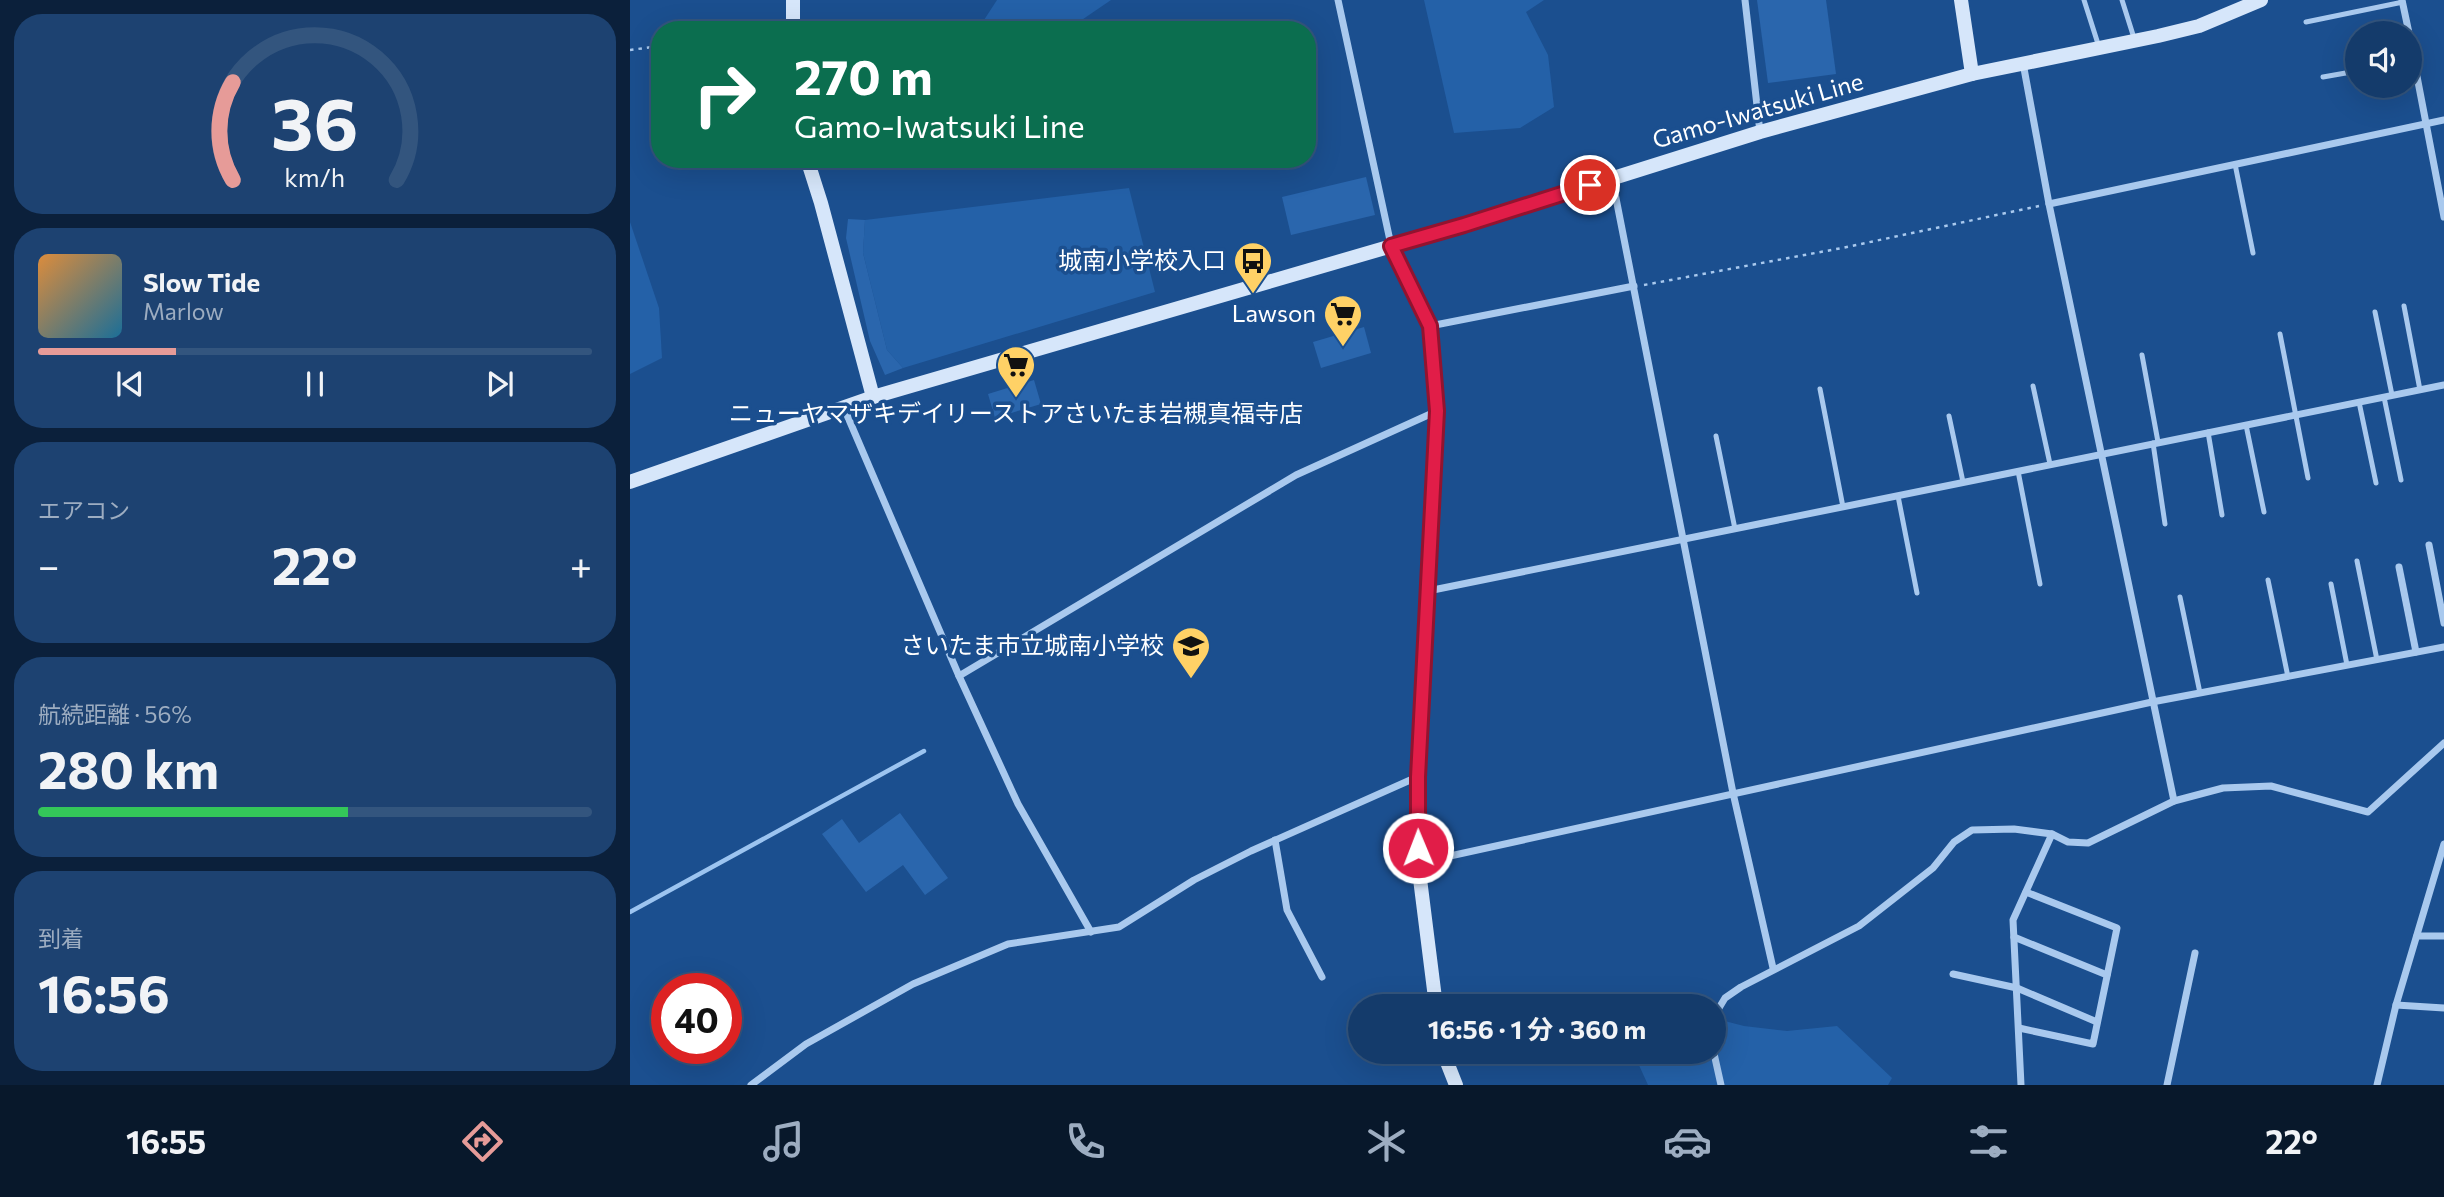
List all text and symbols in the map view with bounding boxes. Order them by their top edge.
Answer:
map controls [2345,21,2422,98]
button: sound [2345,21,2422,98]
text: 270 m [794,45,933,105]
icon: right [679,49,770,140]
street label: Gamo-Iwatsuki Line [1649,66,1866,154]
text: 36 [271,76,359,165]
text: Gamo-Iwatsuki Line [794,105,1085,145]
pin [1560,155,1620,215]
text: km/h [285,162,345,192]
icon: arrive [1571,166,1609,204]
bus stop icon: 城南小学校入口 [1232,240,1274,295]
place label: 城南小学校入口 [1058,245,1226,274]
text: Slow Tide [143,266,260,297]
supermarket icon: Lawson [1322,293,1364,348]
text: Marlow [143,297,224,325]
place label: Lawson [1232,298,1316,327]
supermarket icon: ニューヤマザキデイリーストアさいたま岩槻真福寺店 [995,344,1037,399]
icon: previous [111,365,149,403]
icon: pause [296,365,334,403]
icon: next [481,365,519,403]
place label: ニューヤマザキデイリーストアさいたま岩槻真福寺店 [729,398,1303,427]
text: エアコン [38,496,130,524]
text: 22° [272,532,357,596]
text: − [38,541,60,588]
text: + [570,541,592,588]
school or university icon: さいたま市立城南小学校 [1170,625,1212,680]
place label: さいたま市立城南小学校 [901,630,1164,659]
text: 航続距離 · 56% [38,700,192,728]
text: 280 km [38,736,219,800]
position arrow [1381,811,1455,885]
text: 到着 [38,924,84,952]
text: 16:56 [38,960,170,1024]
speed limit sign: 40 [651,973,742,1064]
text: 16:56 · 1 分 · 360 m [1428,1013,1646,1044]
icon: directions [458,1117,507,1166]
icon: music [759,1117,808,1166]
icon: phone [1061,1117,1110,1166]
icon: climate [1362,1117,1411,1166]
icon: car [1663,1117,1712,1166]
icon: filters [1964,1117,2013,1166]
text: 16:55 [126,1121,206,1161]
text: 22° [2265,1121,2318,1161]

